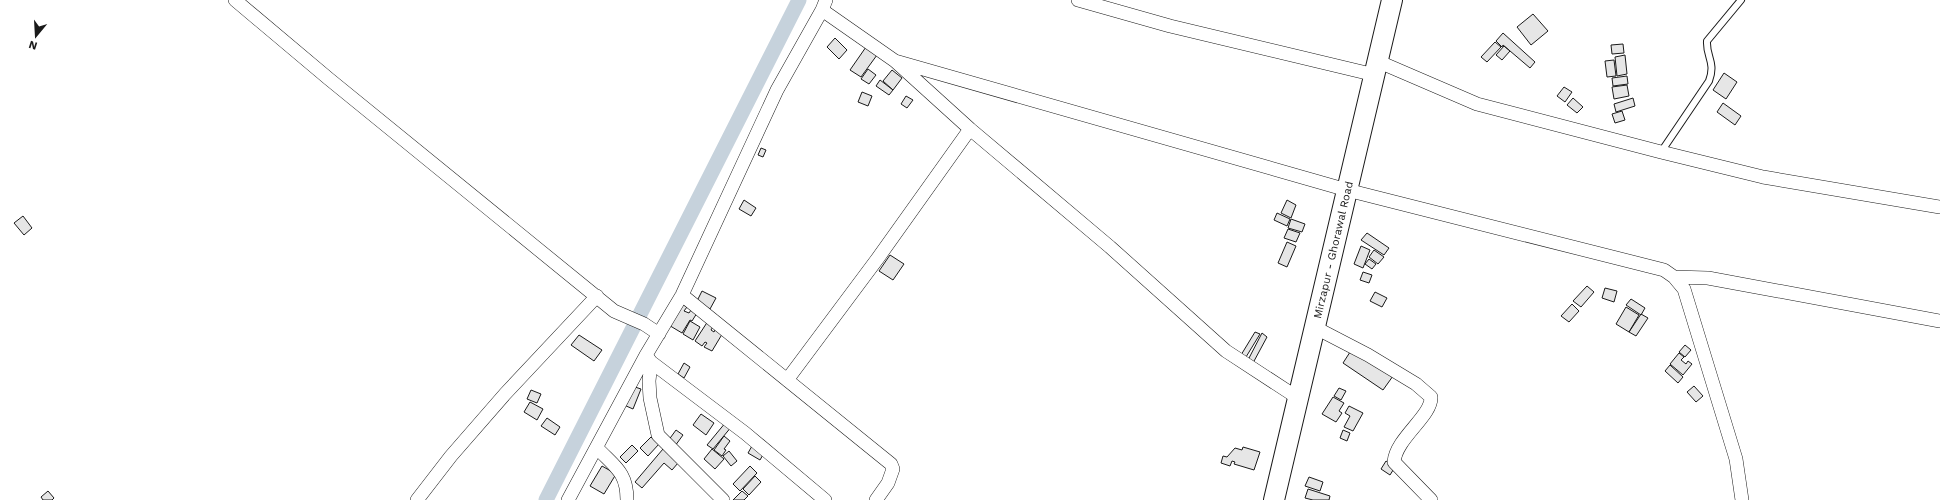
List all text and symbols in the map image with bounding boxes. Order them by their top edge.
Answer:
north arrow [16,16,56,56]
text: N [27,38,39,52]
street label: Mirzapur - Ghorawal Road [1311,180,1356,320]

